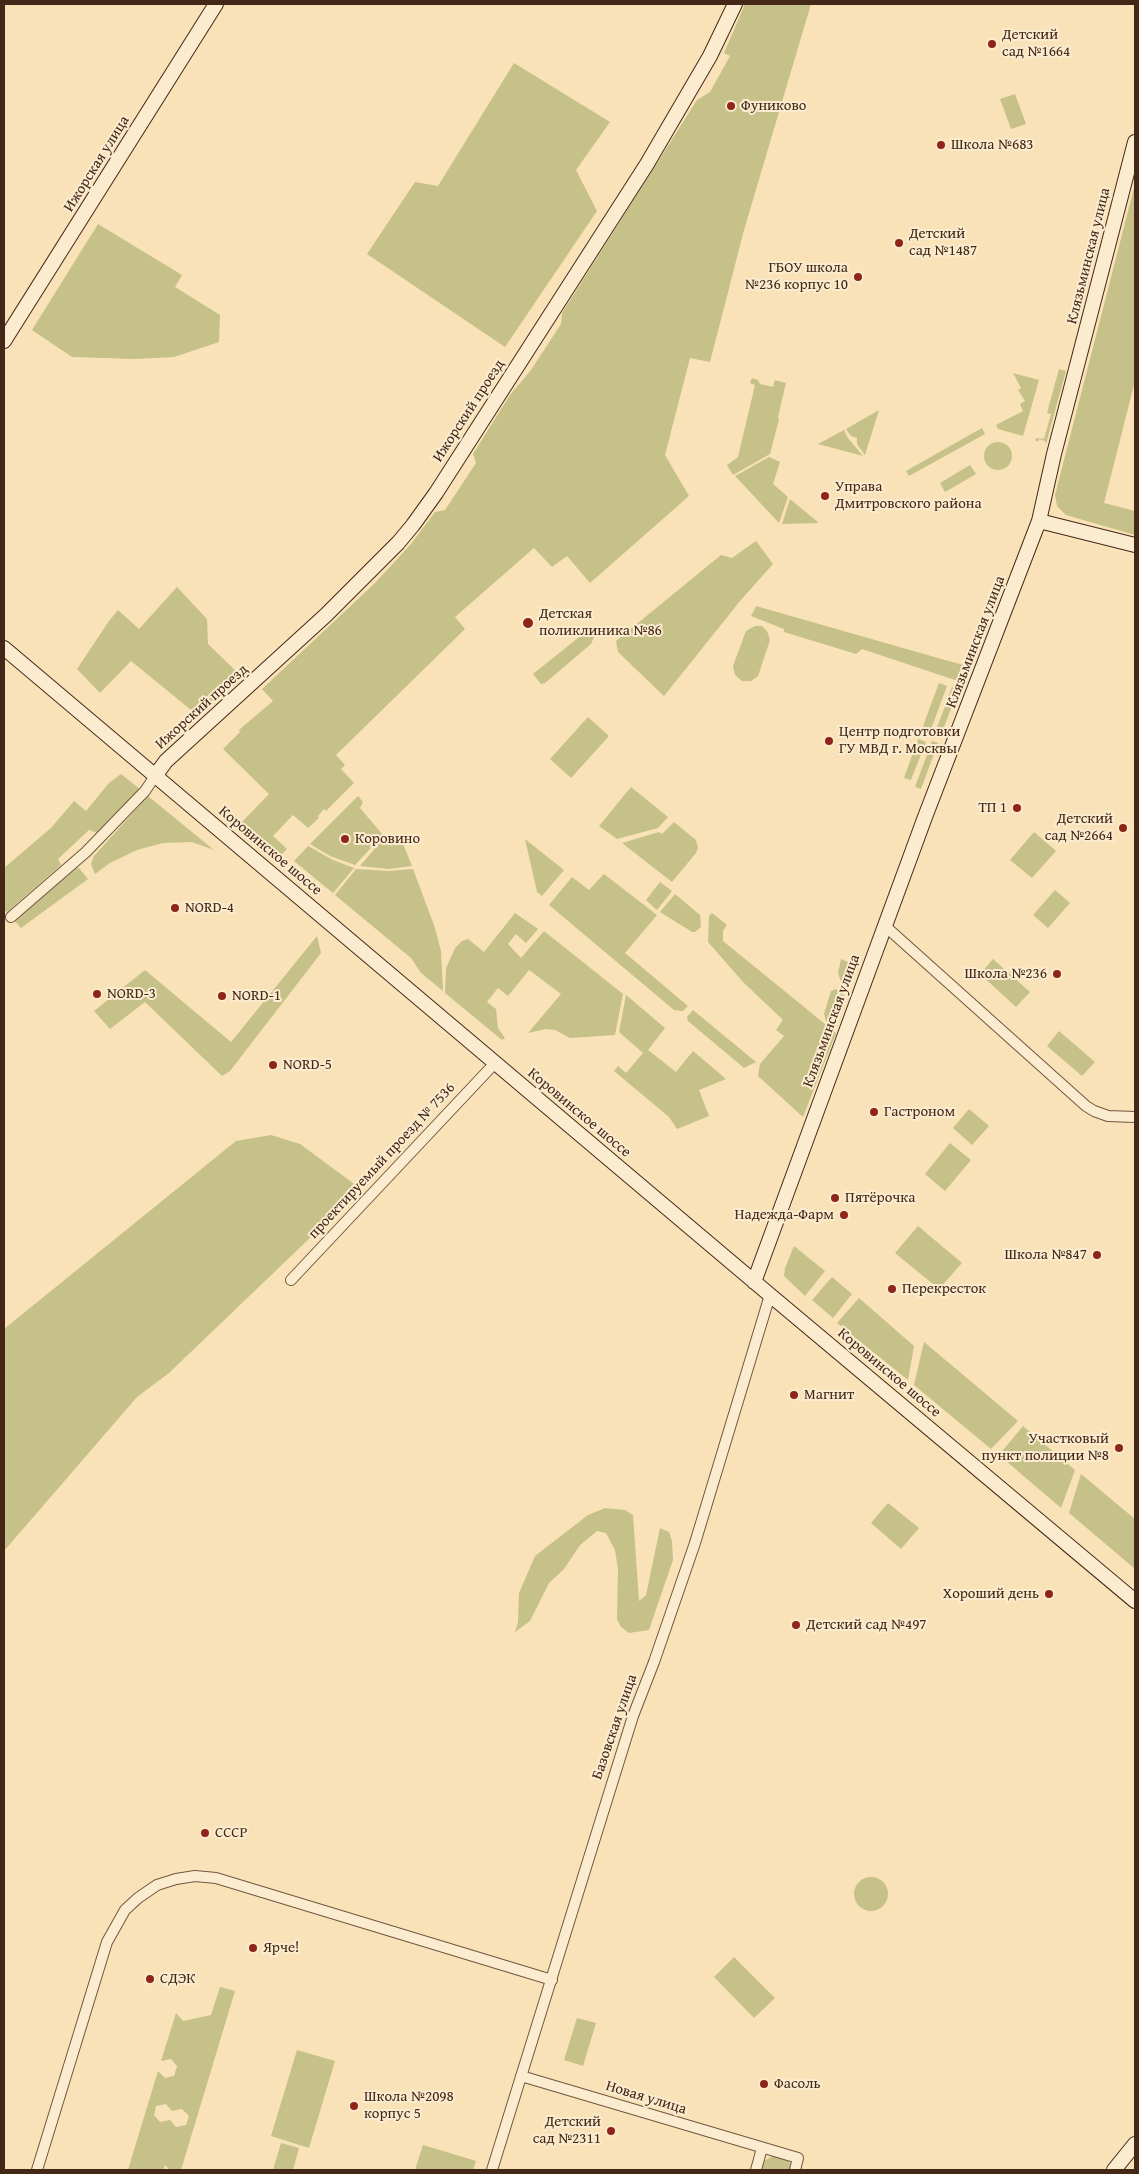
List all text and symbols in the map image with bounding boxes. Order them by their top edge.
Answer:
place label: Детский сад №1664 [1002,26,1070,61]
marker: Детский сад №1664 [986,38,998,50]
place label: Фуниково [741,97,806,115]
marker: Фуниково [725,100,737,112]
street label: Ижорская улица [60,113,134,215]
place label: Школа №683 [951,136,1034,154]
marker: Школа №683 [935,139,947,151]
street label: Клязьминская улица [1063,186,1115,326]
place label: Детский сад №1487 [909,225,977,260]
marker: Детский сад №1487 [893,237,905,249]
place label: ГБОУ школа №236 корпус 10 [745,259,848,294]
marker: ГБОУ школа №236 корпус 10 [852,271,864,283]
street label: Ижорский проезд [429,356,509,466]
place label: Управа Дмитровского района [835,478,982,513]
marker: Управа Дмитровского района [819,490,831,502]
street label: Клязьминская улица [943,573,1009,711]
place label: Детская поликлиника №86 [539,605,662,640]
marker: Детская поликлиника №86 [521,616,535,630]
street label: Ижорский проезд [152,661,252,753]
place label: Центр подготовки ГУ МВД г. Москвы [839,723,960,758]
marker: Центр подготовки ГУ МВД г. Москвы [823,735,835,747]
place label: ТП 1 [978,799,1007,817]
marker: ТП 1 [1011,802,1023,814]
street label: Коровинское шоссе [215,803,325,899]
place label: Детский сад №2664 [1045,810,1113,845]
marker: Детский сад №2664 [1117,822,1129,834]
place label: Коровино [355,830,420,848]
marker: Коровино [339,833,351,845]
place label: NORD-4 [185,899,234,917]
marker: NORD-4 [169,902,181,914]
street label: Клязьминская улица [800,952,864,1090]
place label: Школа №236 [964,965,1047,983]
marker: Школа №236 [1051,968,1063,980]
place label: NORD-3 [107,985,156,1003]
place label: NORD-1 [232,987,281,1005]
marker: NORD-3 [91,988,103,1000]
marker: NORD-1 [216,990,228,1002]
place label: NORD-5 [283,1056,332,1074]
marker: NORD-5 [267,1059,279,1071]
street label: Коровинское шоссе [524,1065,634,1161]
street label: проектируемый проезд № 7536 [305,1079,459,1243]
place label: Гастроном [884,1103,955,1121]
marker: Гастроном [868,1106,880,1118]
place label: Пятёрочка [845,1189,915,1207]
marker: Пятёрочка [829,1192,841,1204]
place label: Надежда-Фарм [735,1206,834,1224]
marker: Надежда-Фарм [838,1209,850,1221]
place label: Школа №847 [1004,1246,1087,1264]
marker: Школа №847 [1091,1249,1103,1261]
place label: Перекресток [902,1280,986,1298]
marker: Перекресток [886,1283,898,1295]
street label: Коровинское шоссе [834,1325,944,1421]
place label: Магнит [804,1386,854,1404]
marker: Магнит [788,1389,800,1401]
place label: Участковый пункт полиции №8 [981,1430,1109,1465]
marker: Участковый пункт полиции №8 [1113,1442,1125,1454]
place label: Хороший день [943,1585,1039,1603]
marker: Хороший день [1043,1588,1055,1600]
place label: Детский сад №497 [806,1616,927,1634]
marker: Детский сад №497 [790,1619,802,1631]
street label: Базовская улица [589,1672,641,1782]
place label: СССР [215,1824,248,1842]
marker: СССР [199,1827,211,1839]
place label: Ярче! [263,1939,299,1957]
marker: Ярче! [247,1942,259,1954]
place label: СДЭК [160,1970,196,1988]
marker: СДЭК [144,1973,156,1985]
place label: Фасоль [774,2075,821,2093]
street label: Новая улица [603,2077,689,2119]
marker: Фасоль [758,2078,770,2090]
place label: Школа №2098 корпус 5 [364,2088,454,2123]
marker: Школа №2098 корпус 5 [348,2100,360,2112]
place label: Детский сад №2311 [533,2113,601,2148]
marker: Детский сад №2311 [605,2125,617,2137]

